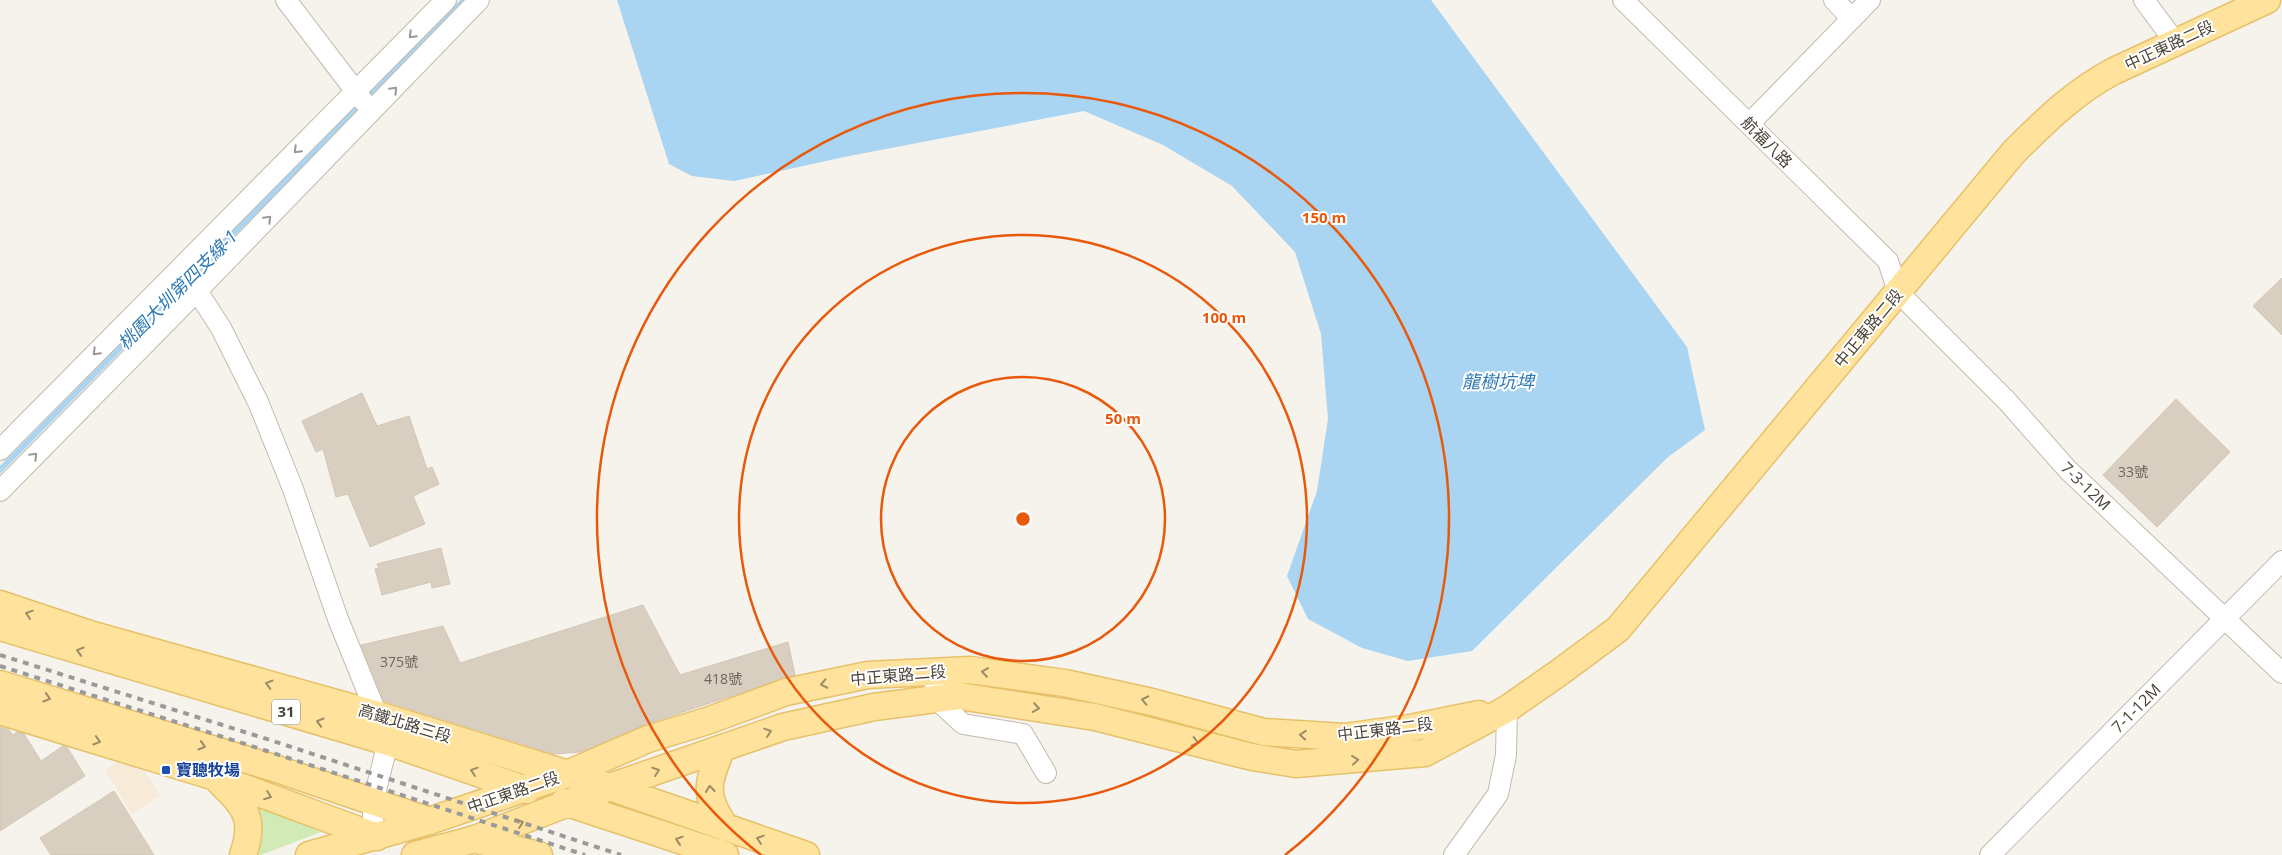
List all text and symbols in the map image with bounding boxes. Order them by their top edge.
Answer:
street label: 中正東路二段 [2121,15,2217,75]
one-way arrow [408,29,417,38]
one-way arrow [388,86,397,95]
street label: 航福八路 [1737,112,1797,172]
one-way arrow [294,144,303,153]
text: 150 m [1302,207,1346,227]
one-way arrow [262,215,271,224]
water label: 桃園大圳第四支線-1 [112,224,242,354]
street label: 中正東路二段 [1829,284,1907,372]
text: 100 m [1202,307,1246,327]
one-way arrow [93,347,102,356]
water label: 龍樹坑埤 [1462,369,1536,393]
text: 50 m [1105,408,1141,428]
one-way arrow [28,453,37,462]
street label: 7-3-12M [2056,457,2116,515]
house number: 33號 [2118,462,2148,481]
centre of rings [1014,510,1032,528]
one-way arrow [25,609,34,619]
one-way arrow [76,646,85,656]
house number: 375號 [380,652,418,671]
street label: 中正東路二段 [849,660,947,690]
one-way arrow [981,667,989,678]
house number: 418號 [704,669,742,688]
one-way arrow [820,678,828,689]
one-way arrow [264,679,273,690]
street label: 7-1-12M [2107,679,2165,737]
one-way arrow [42,692,50,702]
one-way arrow [1141,695,1150,706]
street label: 高鐵北路三段 [356,698,454,748]
road number: 31 [272,700,300,724]
one-way arrow [1033,702,1041,713]
street label: 中正東路二段 [1336,712,1434,746]
one-way arrow [316,717,324,727]
one-way arrow [763,728,771,738]
one-way arrow [1299,729,1307,740]
one-way arrow [92,735,100,745]
one-way arrow [1190,736,1199,747]
one-way arrow [197,740,206,750]
one-way arrow [1351,755,1359,766]
place label: 寶聰牧場 [176,759,240,781]
marker: 寶聰牧場 [160,764,172,776]
street label: 中正東路二段 [464,766,562,818]
one-way arrow [471,767,479,777]
one-way arrow [652,767,660,777]
one-way arrow [705,785,716,793]
one-way arrow [263,790,272,800]
one-way arrow [515,819,524,829]
one-way arrow [675,835,684,845]
one-way arrow [756,835,764,845]

